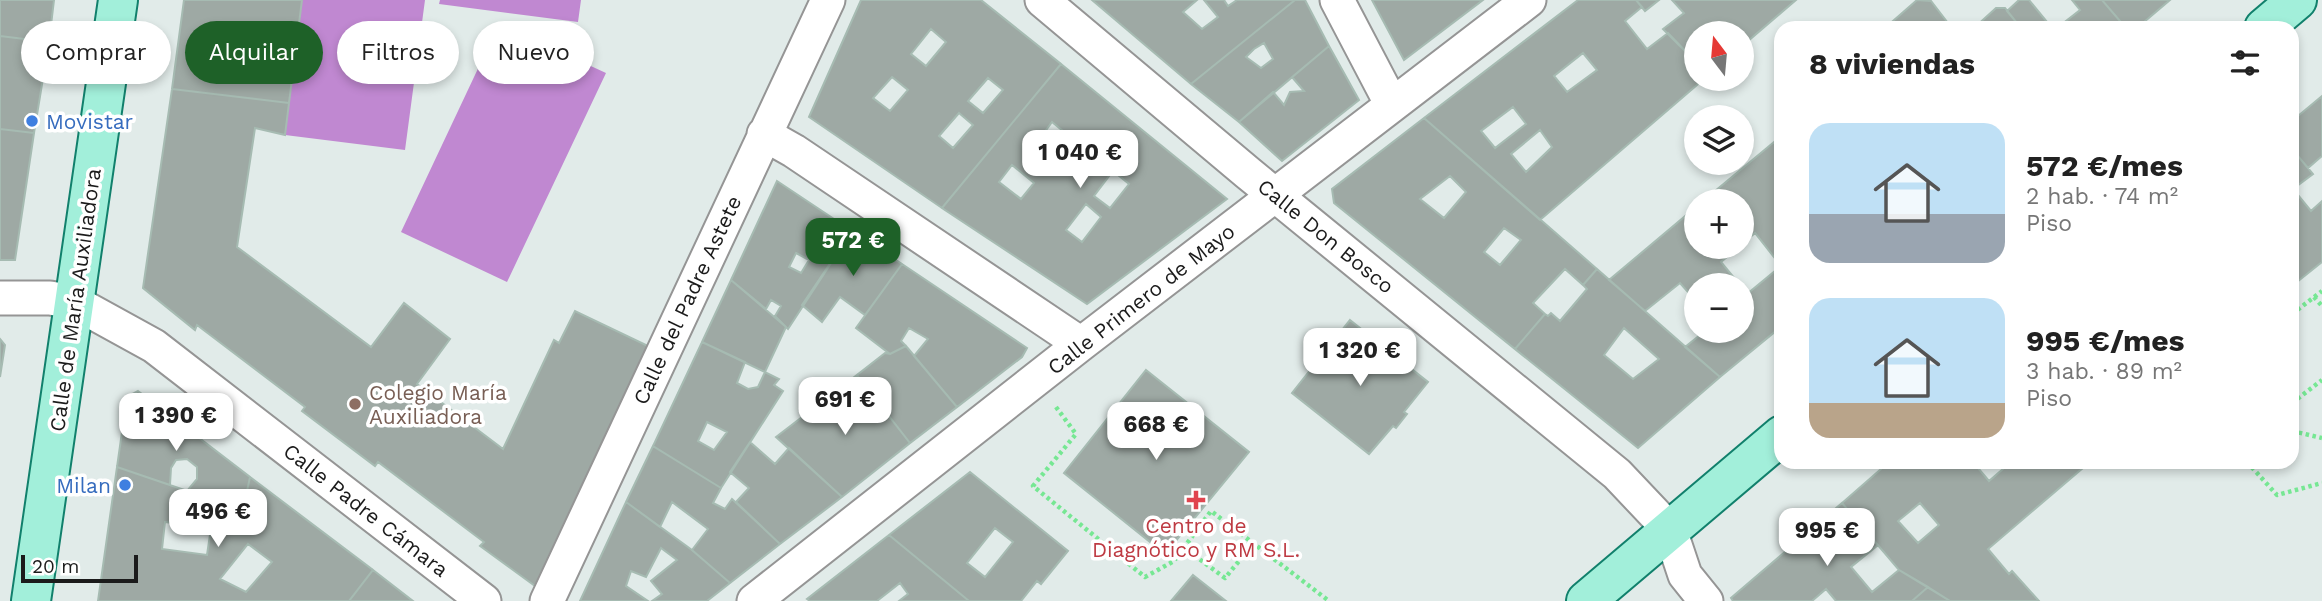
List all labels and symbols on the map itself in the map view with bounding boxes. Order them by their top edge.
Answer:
north arrow [1684,21,1754,91]
place label: Movistar [46,109,134,134]
marker: Movistar [24,113,40,129]
pin: 1 040 € [1015,130,1145,190]
street label: Calle de María Auxiliadora [44,167,106,433]
street label: Calle Don Bosco [1253,173,1399,299]
street label: Calle del Padre Astete [628,192,746,408]
pin: 572 € [804,218,902,278]
street label: Calle Primero de Mayo [1042,218,1240,380]
pin: 1 320 € [1295,328,1425,388]
pin: 691 € [796,378,894,437]
place label: Colegio María Auxiliadora [369,380,507,429]
pin: 1 390 € [111,393,241,453]
marker: Colegio María Auxiliadora [347,396,363,412]
pin: 668 € [1107,402,1205,462]
street label: Calle Padre Cámara [279,438,453,582]
place label: Milan [56,473,111,498]
marker: Milan [117,477,133,493]
pin: 496 € [169,490,267,549]
marker: Centro de Diagnótico y RM S.L. [1186,490,1206,510]
pin: 995 € [1778,508,1876,568]
place label: Centro de Diagnótico y RM S.L. [1092,513,1300,562]
scale bar [21,552,138,584]

